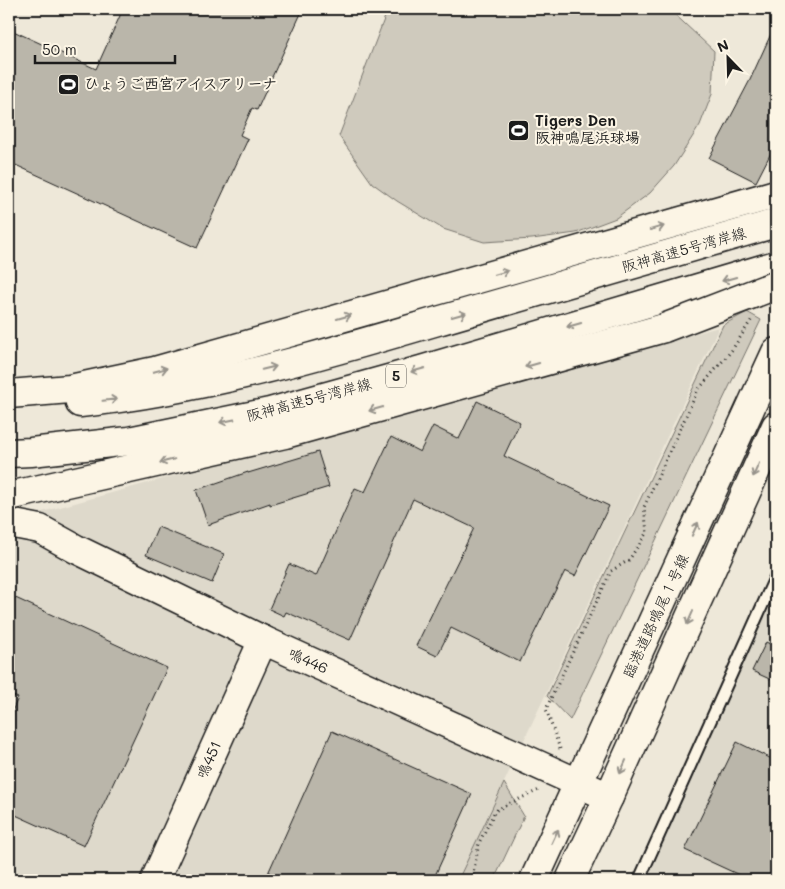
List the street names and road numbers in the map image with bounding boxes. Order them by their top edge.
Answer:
street label: 阪神高速5号湾岸線 [619,222,748,276]
road number: 5 [386,364,406,388]
street label: 阪神高速5号湾岸線 [244,373,374,425]
street label: 臨港道路鳴尾１号線 [618,550,693,681]
street label: 鳴446 [285,642,332,678]
street label: 鳴451 [191,738,225,782]

